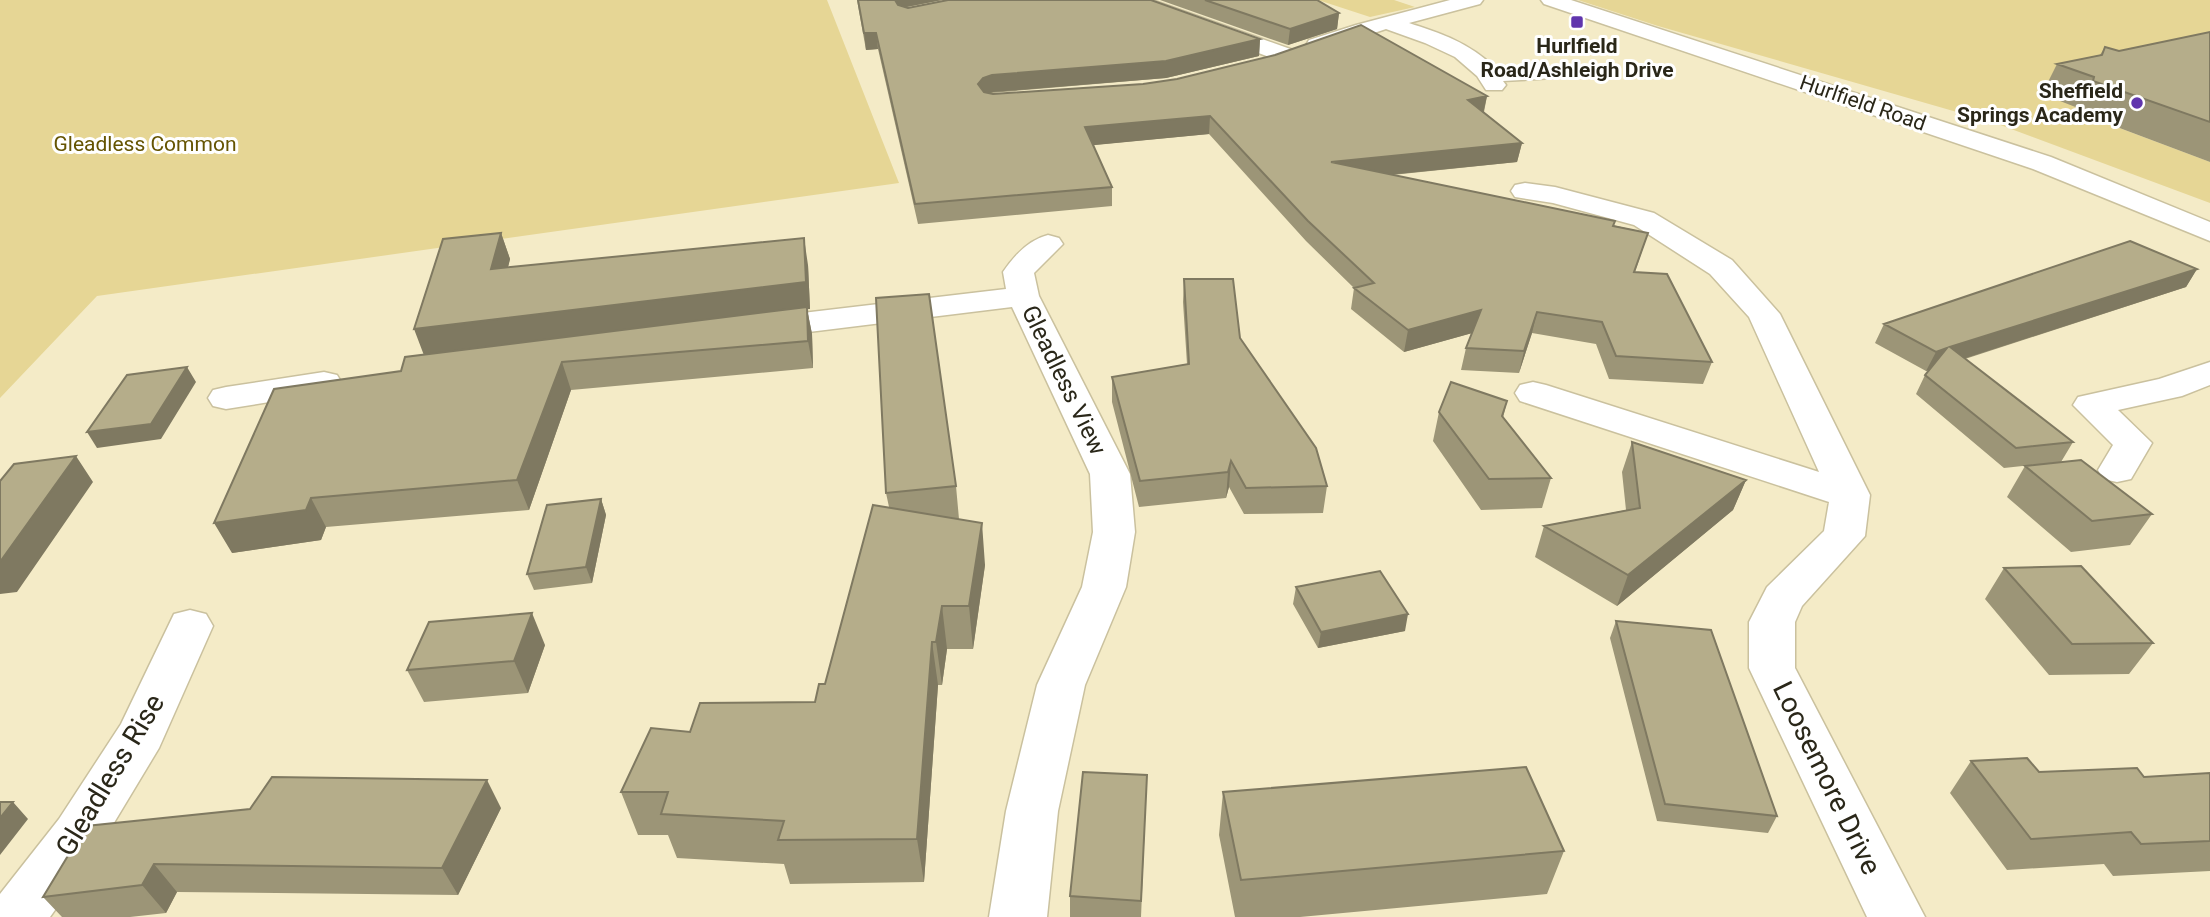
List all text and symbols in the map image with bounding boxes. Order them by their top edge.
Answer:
marker: Hurlfield Road/Ashleigh Drive [1569,14,1585,30]
place label: Hurlfield Road/Ashleigh Drive [1481,34,1674,82]
street label: Hurlfield Road [1797,70,1929,136]
place label: Sheffield Springs Academy [1957,79,2123,127]
marker: Sheffield Springs Academy [2129,95,2145,111]
park label: Gleadless Common [54,132,237,156]
street label: Gleadless View [1016,301,1112,459]
street label: Loosemore Drive [1766,676,1888,880]
street label: Gleadless Rise [49,688,171,862]

